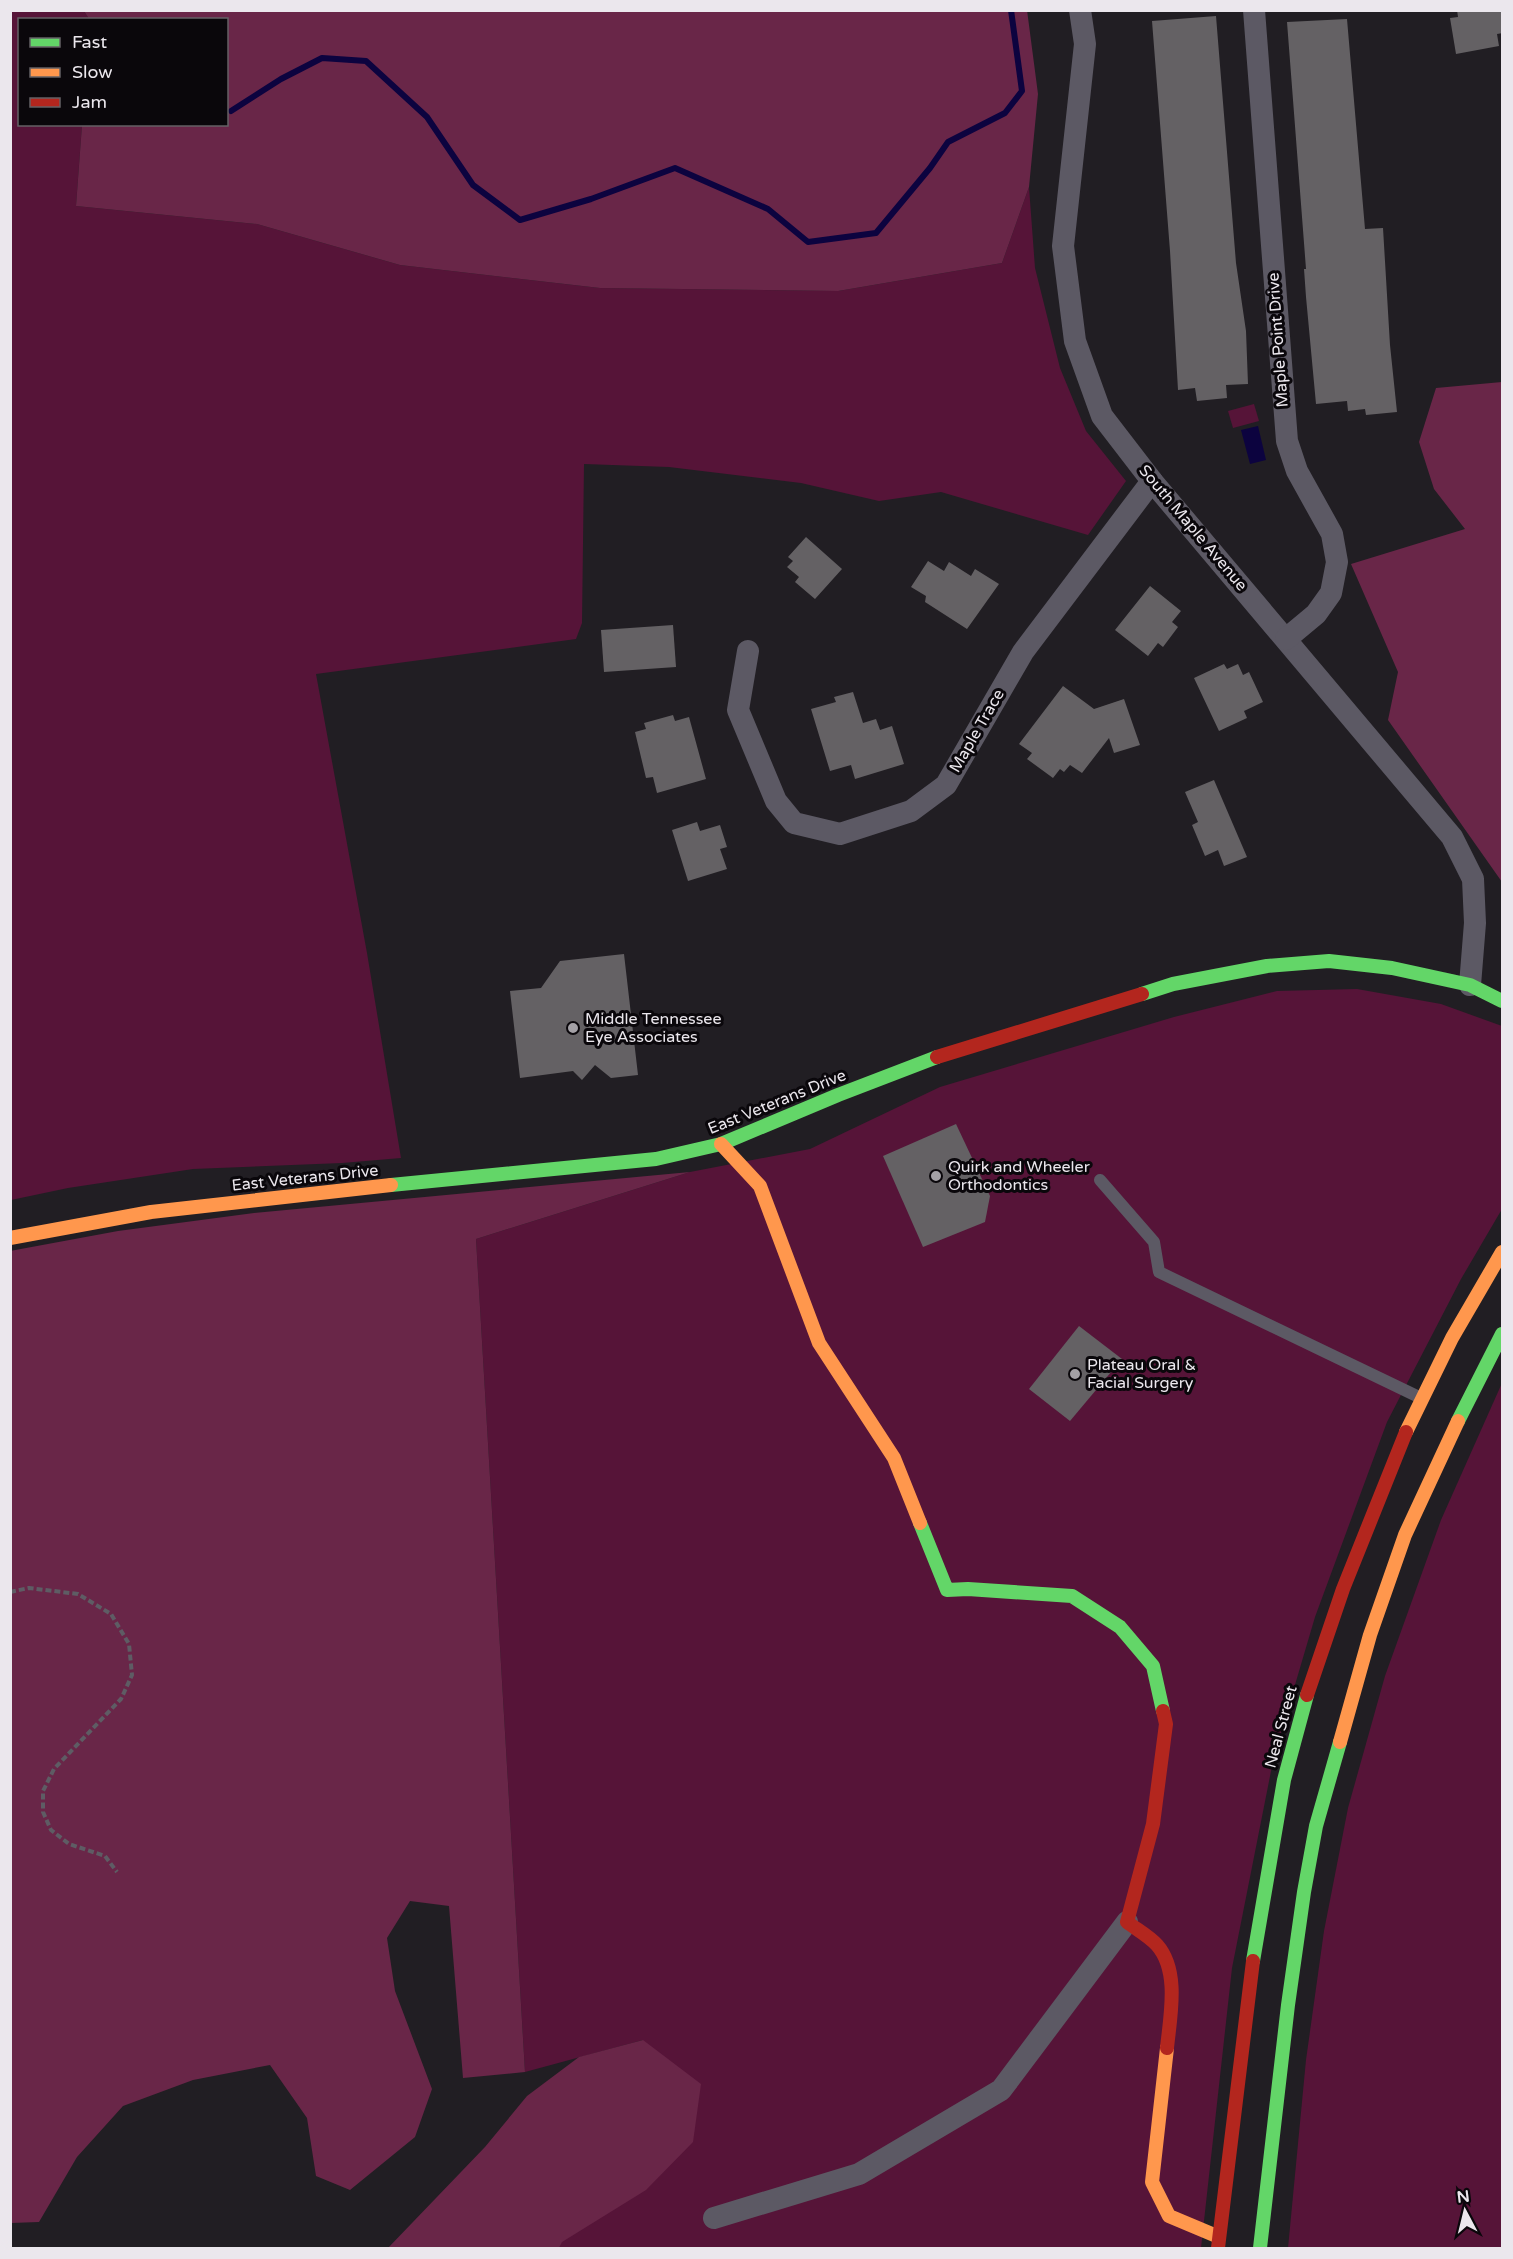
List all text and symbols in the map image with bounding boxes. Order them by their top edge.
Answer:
legend [18,18,228,126]
text: Fast [72,31,107,53]
text: Slow [72,61,113,83]
text: Jam [72,91,107,113]
street label: Maple Point Drive [1263,272,1293,408]
street label: South Maple Avenue [1134,461,1252,595]
street label: Maple Trace [945,686,1009,776]
place label: Middle Tennessee Eye Associates [585,1009,721,1047]
marker: Middle Tennessee Eye Associates [566,1021,580,1035]
street label: East Veterans Drive [705,1065,849,1139]
place label: Quirk and Wheeler Orthodontics [948,1157,1091,1195]
street label: East Veterans Drive [231,1160,379,1196]
marker: Quirk and Wheeler Orthodontics [929,1169,943,1183]
place label: Plateau Oral & Facial Surgery [1087,1355,1196,1393]
marker: Plateau Oral & Facial Surgery [1068,1367,1082,1381]
street label: Neal Street [1260,1684,1302,1770]
north arrow [1435,2181,1495,2241]
text: N [1456,2186,1471,2208]

